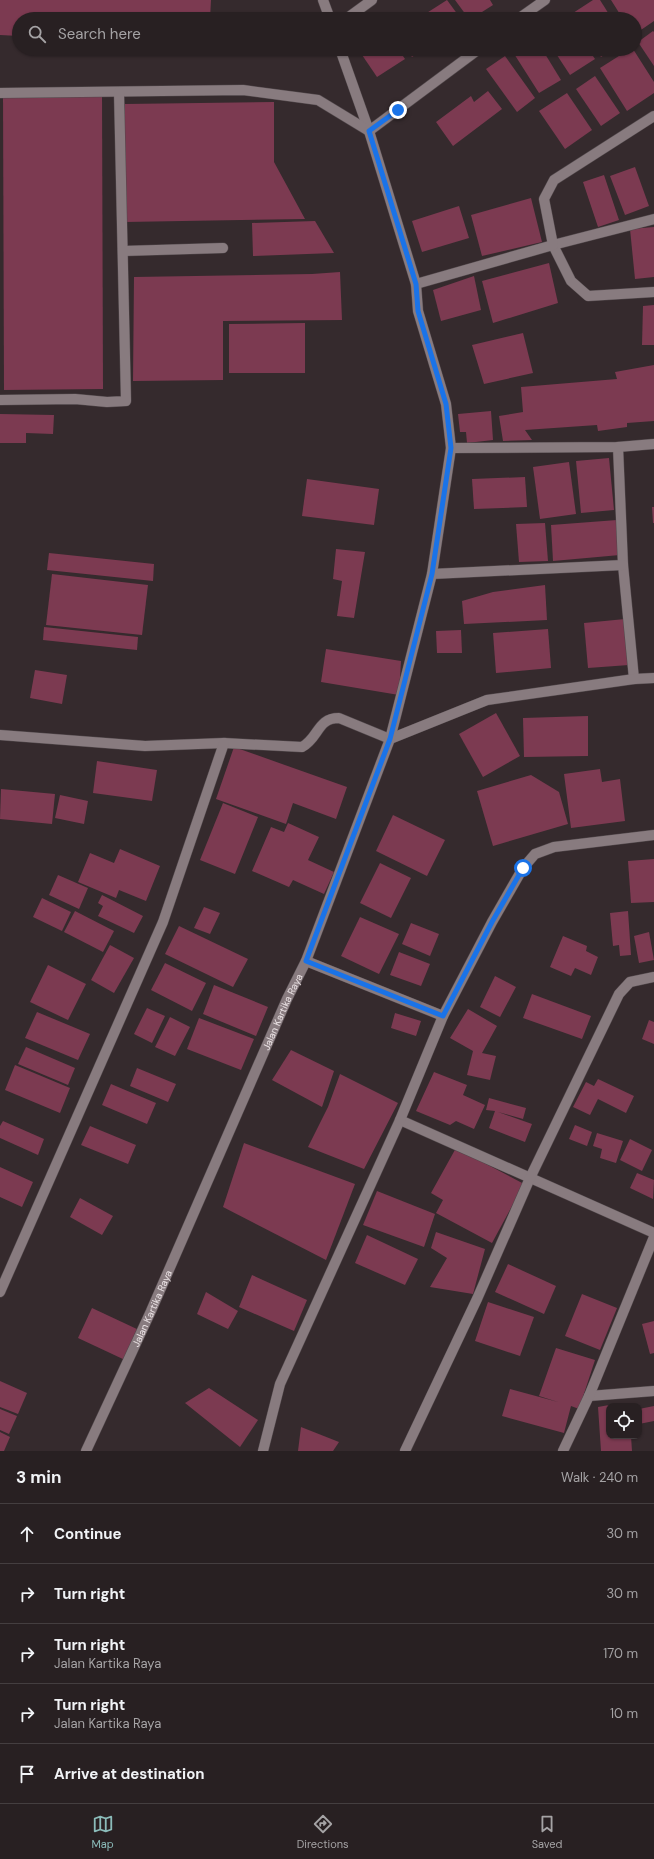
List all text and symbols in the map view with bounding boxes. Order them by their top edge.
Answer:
search box [12,12,642,56]
icon: search [26,23,48,45]
text: Search here [58,24,141,44]
route end [389,101,407,119]
route start [514,859,532,877]
street label: Jalan Kartika Raya [260,972,306,1052]
street label: Jalan Kartika Raya [129,1268,175,1349]
map controls [606,1403,642,1439]
button: locate [606,1403,642,1439]
text: 3 min [16,1466,61,1488]
text: Walk · 240 m [561,1469,638,1486]
icon: ahead [16,1523,38,1545]
text: Continue [54,1524,122,1544]
text: 30 m [606,1525,638,1542]
icon: right [16,1583,38,1605]
text: Turn right [54,1584,125,1604]
text: 30 m [606,1585,638,1602]
text: Turn right [54,1635,125,1655]
icon: right [16,1643,38,1665]
text: 170 m [603,1645,638,1662]
text: Jalan Kartika Raya [54,1655,161,1672]
text: Turn right [54,1695,125,1715]
icon: right [16,1703,38,1725]
text: 10 m [610,1705,638,1722]
text: Jalan Kartika Raya [54,1715,161,1732]
icon: arrive [16,1763,38,1785]
text: Arrive at destination [54,1764,205,1784]
tab: Map [92,1813,114,1851]
tab: Directions [297,1813,349,1851]
tab: Saved [532,1813,562,1851]

